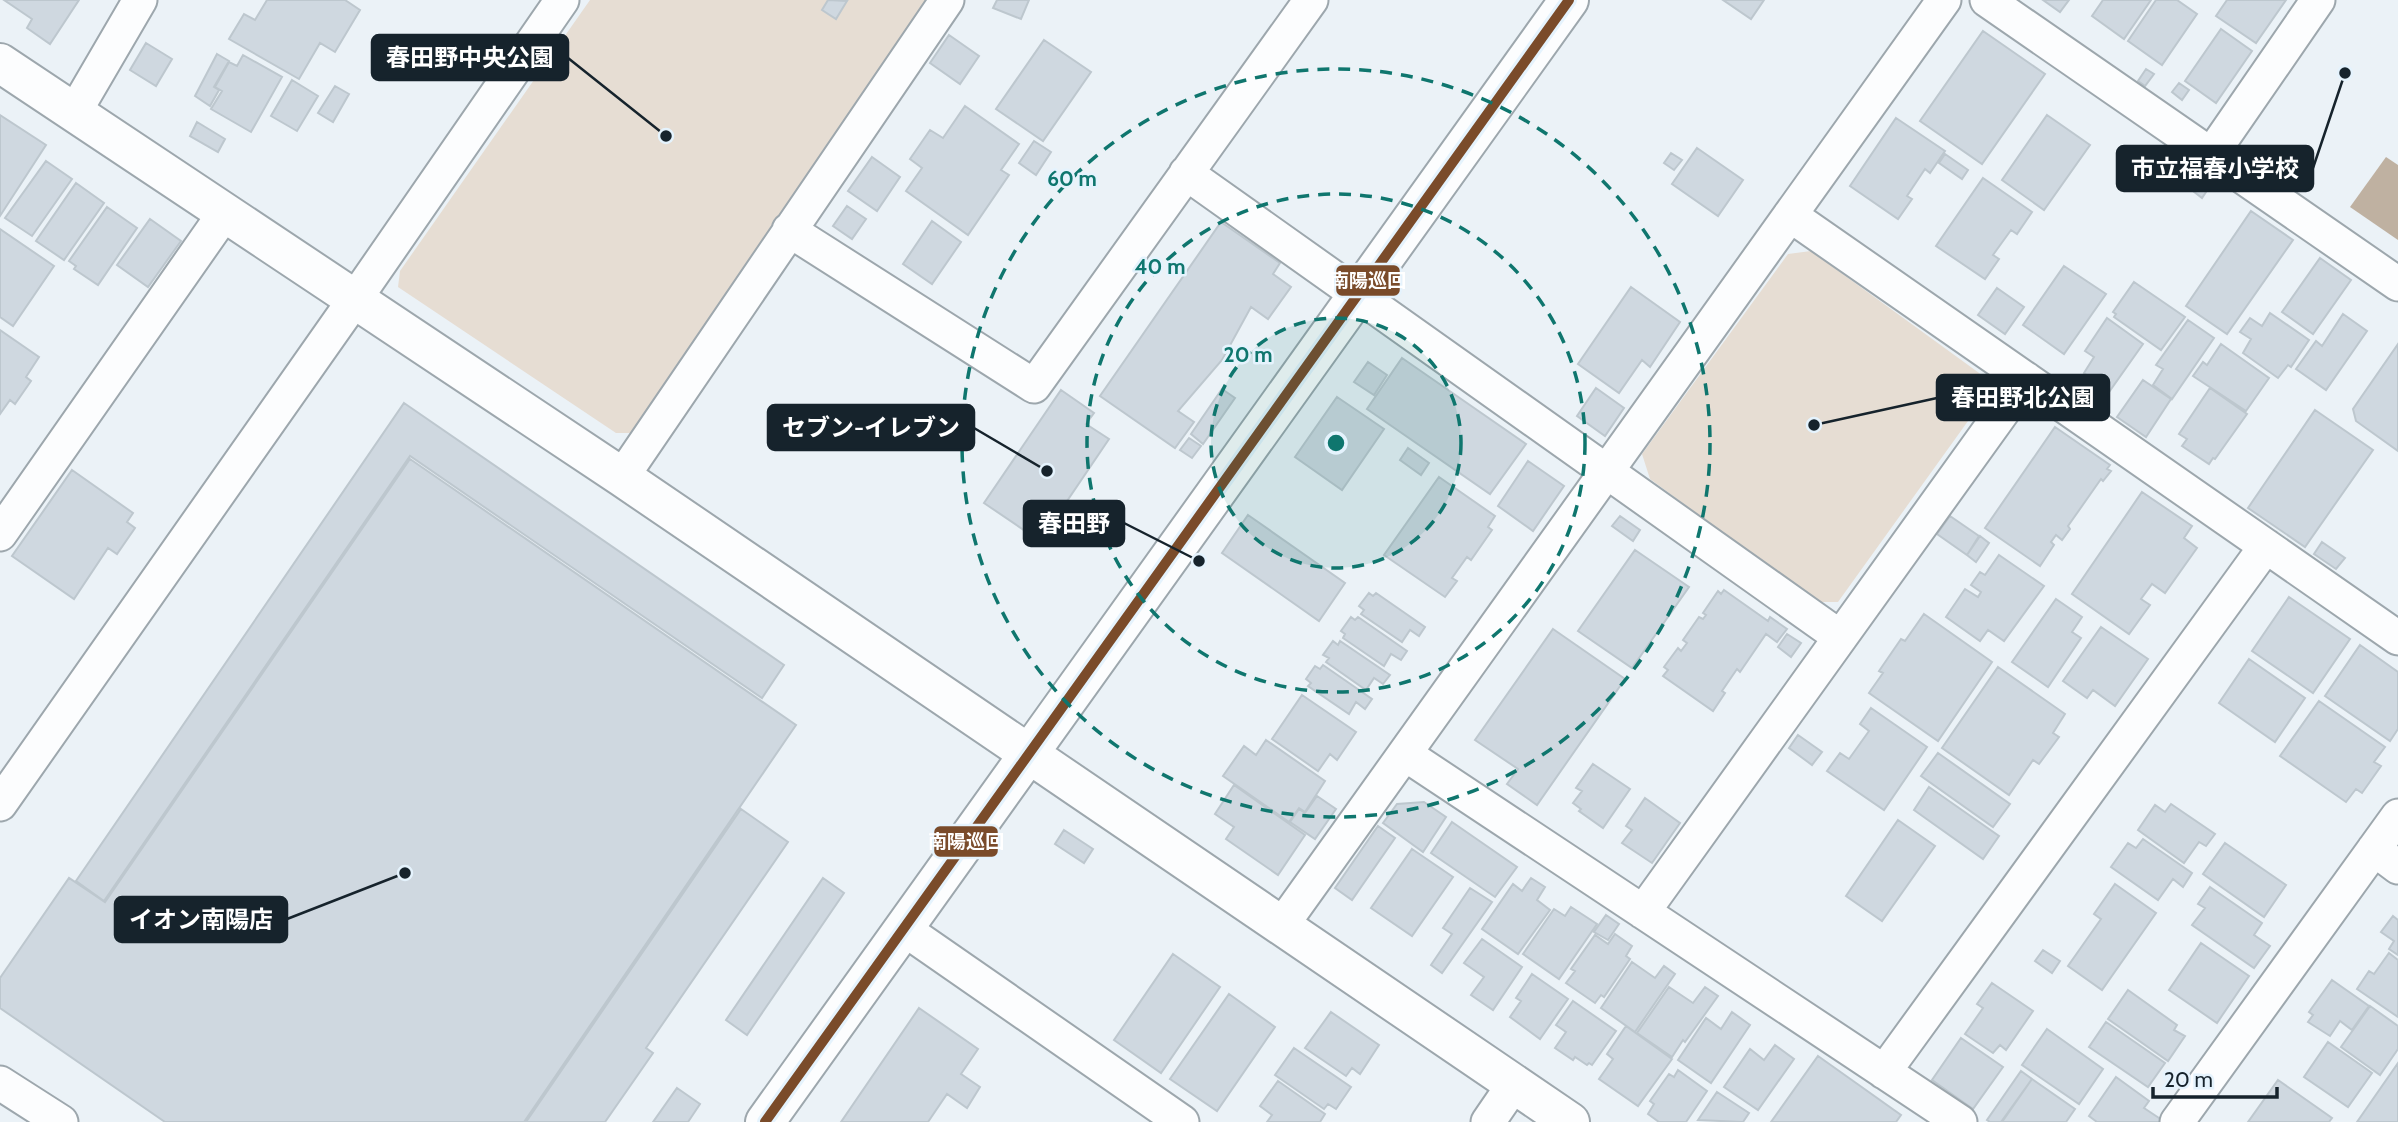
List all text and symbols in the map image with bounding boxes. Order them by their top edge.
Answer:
callout: 春田野中央公園 [372,35,568,80]
text: 春田野中央公園 [386,43,554,72]
callout: 市立福春小学校 [2117,146,2313,191]
text: 市立福春小学校 [2131,154,2299,183]
text: 60 m [1047,166,1097,191]
text: 40 m [1135,254,1185,279]
line badge: 南陽巡回 [1335,264,1401,297]
text: 南陽巡回 [1330,269,1406,292]
text: 20 m [1224,342,1272,367]
callout: 春田野北公園 [1937,375,2109,420]
text: 春田野北公園 [1951,383,2095,412]
callout: セブン-イレブン [768,405,974,450]
text: セブン-イレブン [782,413,960,442]
centre of rings [1324,431,1348,455]
callout: 春田野 [1024,501,1124,546]
text: 春田野 [1038,509,1110,538]
line badge: 南陽巡回 [933,825,999,858]
text: 南陽巡回 [928,830,1004,853]
callout: イオン南陽店 [115,897,287,942]
text: イオン南陽店 [129,905,273,934]
scale bar [2153,1056,2277,1100]
text: 20 m [2164,1067,2213,1092]

